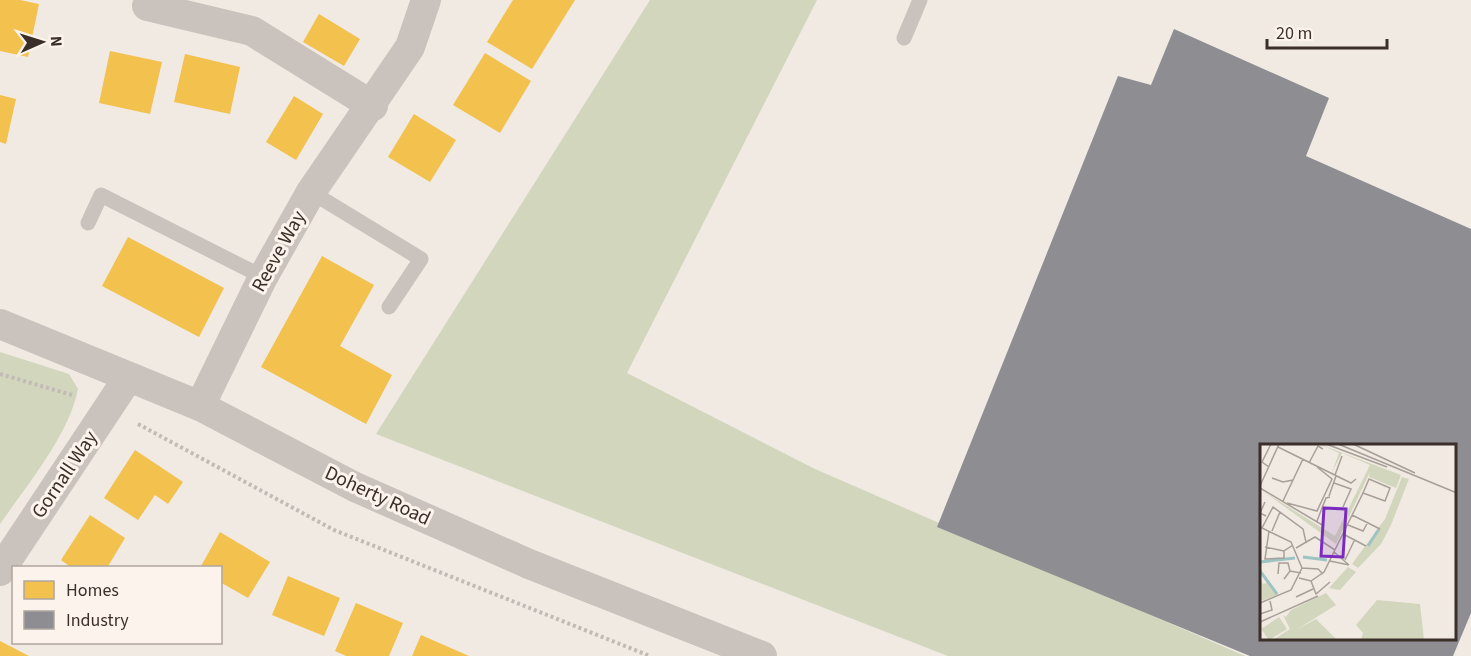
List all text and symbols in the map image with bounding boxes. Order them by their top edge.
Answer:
north arrow [12,12,72,72]
scale bar [1267,12,1387,50]
text: 20 m [1276,21,1312,46]
text: N [45,35,67,47]
street label: Reeve Way [245,205,313,297]
street label: Gornall Way [25,425,105,524]
inset map [1260,444,1456,641]
street label: Doherty Road [320,459,435,533]
legend [12,566,222,644]
text: Homes [66,578,119,603]
text: Industry [66,608,129,633]

